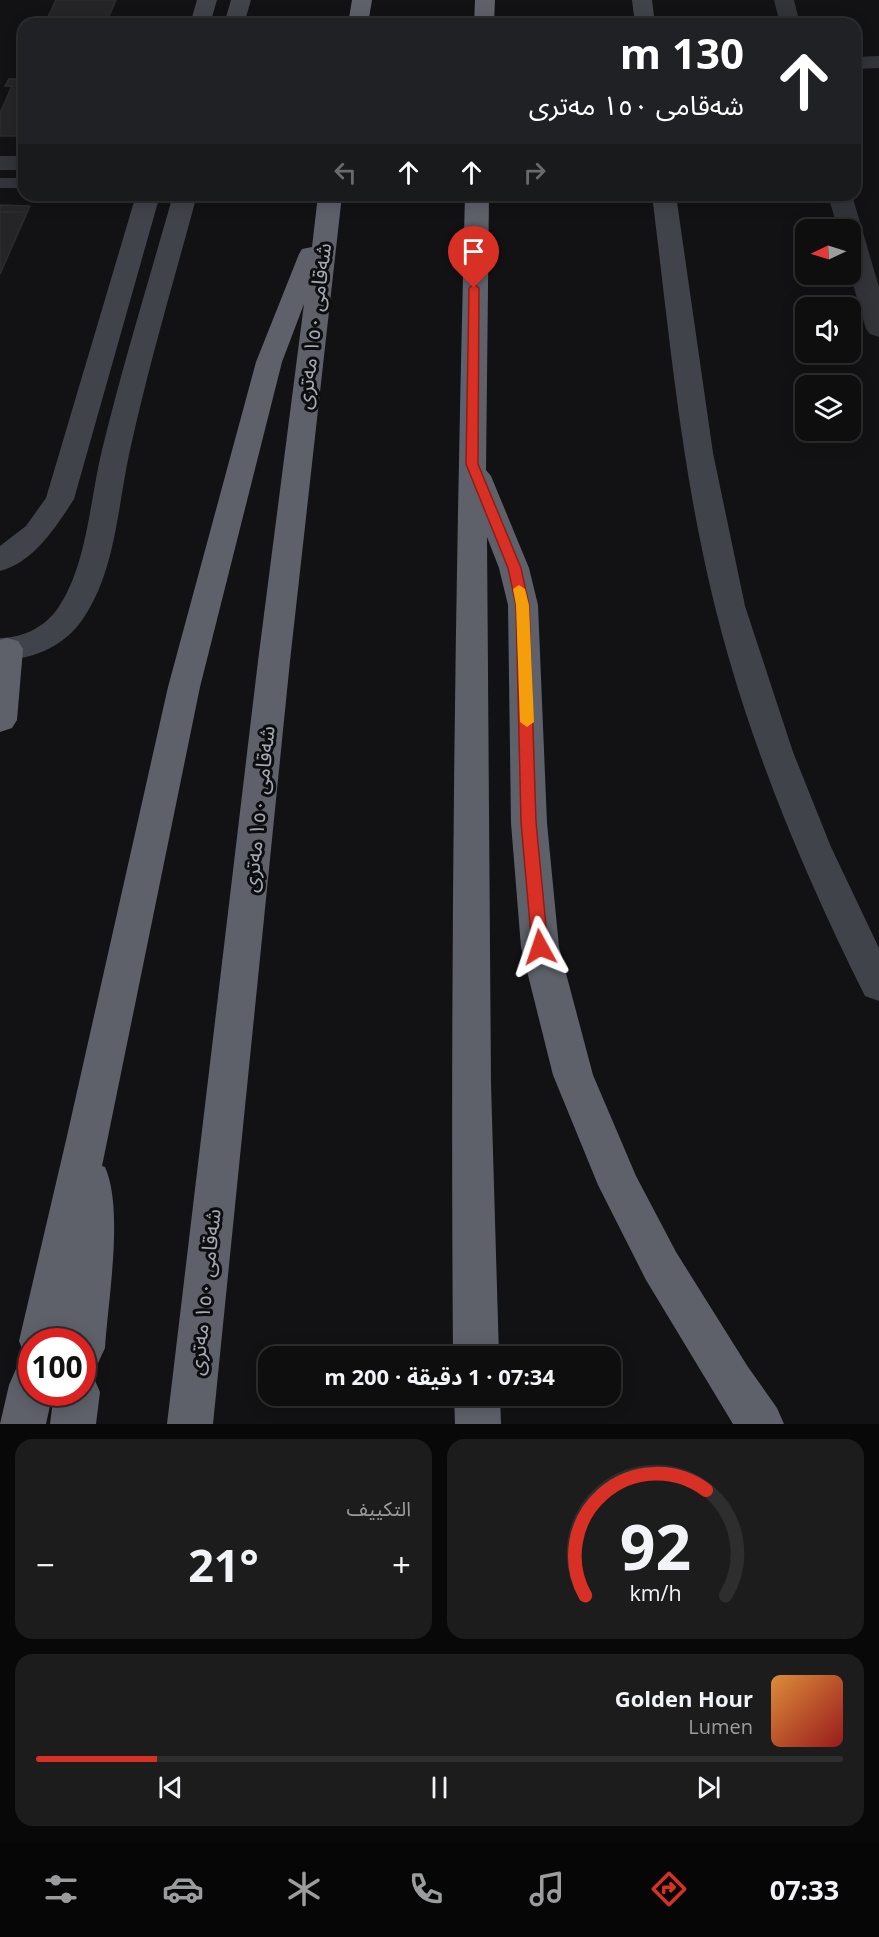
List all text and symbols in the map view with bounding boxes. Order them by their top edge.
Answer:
text: 130 m [620,24,744,81]
icon: ahead [765,42,843,120]
text: شەقامی ١٥٠ مەتری [529,86,744,123]
icon: left [329,156,362,189]
icon: ahead [392,156,425,189]
icon: ahead [455,156,488,189]
icon: right [518,156,551,189]
north arrow [795,219,861,285]
map controls [795,219,861,441]
pin [448,226,499,288]
icon: arrive [457,235,490,268]
street label: شەقامی ١٥٠ مەتری [289,241,337,411]
button: sound [795,297,861,363]
button: layers [795,375,861,441]
street label: شەقامی ١٥٠ مەتری [235,724,281,894]
position arrow [508,915,572,979]
street label: شەقامی ١٥٠ مەتری [181,1207,227,1377]
speed limit sign: 100 [18,1328,96,1406]
text: 07:34 · 1 دقيقة · 200 m [324,1361,555,1391]
text: التكييف [347,1495,411,1522]
text: 92 [620,1503,691,1588]
text: 21° [188,1534,259,1595]
text: − [36,1542,55,1587]
text: + [392,1542,411,1587]
text: km/h [629,1578,682,1607]
text: Golden Hour [615,1683,753,1713]
text: Lumen [688,1713,753,1740]
icon: previous [154,1771,187,1804]
icon: pause [423,1771,456,1804]
icon: next [692,1771,725,1804]
icon: filters [40,1868,82,1910]
icon: car [162,1868,204,1910]
icon: climate [283,1868,325,1910]
icon: phone [405,1868,447,1910]
icon: music [526,1868,568,1910]
icon: directions [648,1868,690,1910]
text: 07:33 [770,1871,839,1908]

